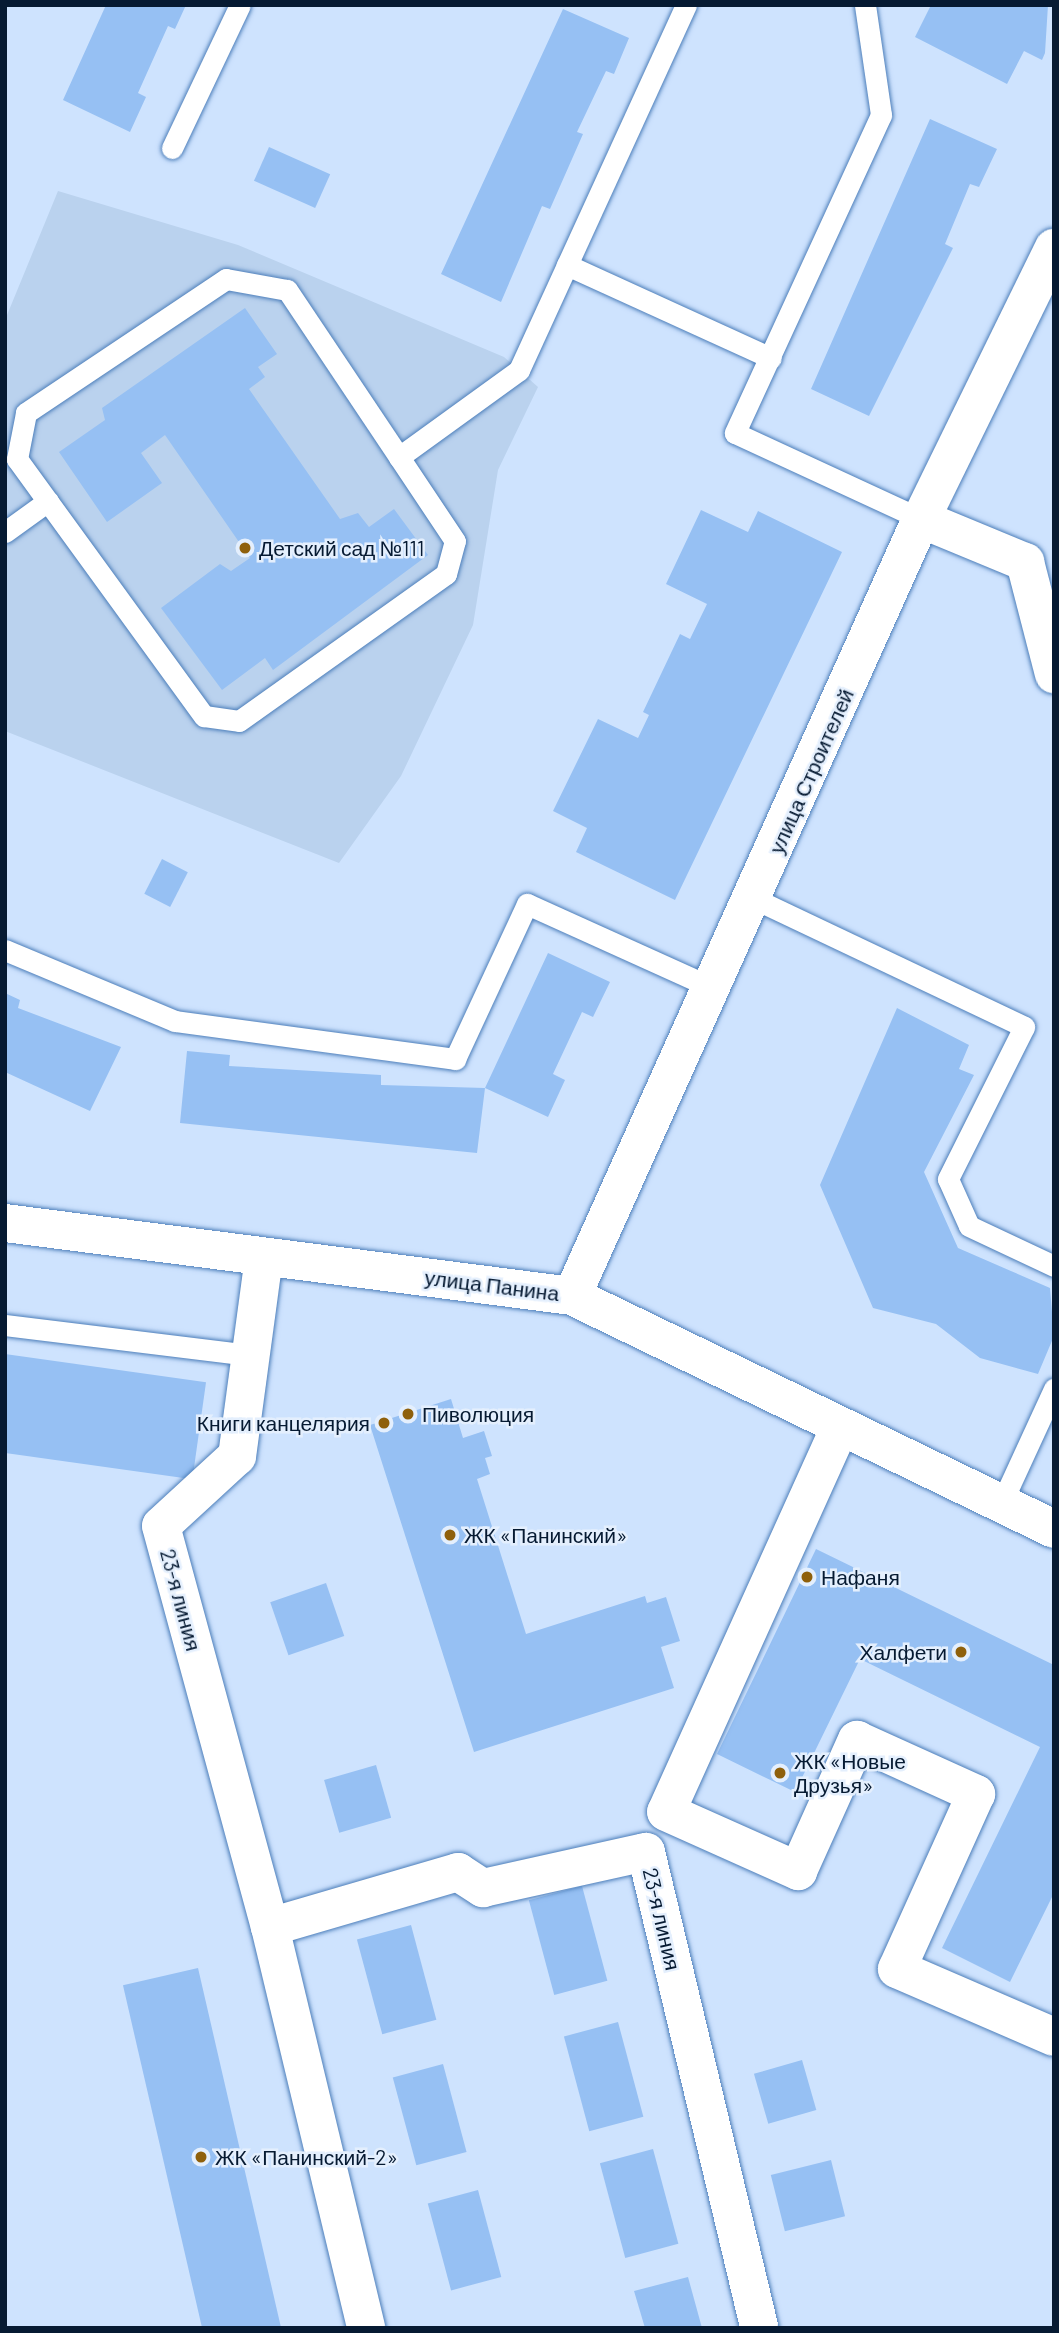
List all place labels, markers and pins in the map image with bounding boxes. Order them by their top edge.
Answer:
place label: Детский сад №111 [259,535,424,561]
marker: Детский сад №111 [237,540,253,556]
place label: Пиволюция [422,1401,534,1427]
marker: Пиволюция [400,1406,416,1422]
place label: Книги канцелярия [197,1410,370,1436]
marker: Книги канцелярия [376,1415,392,1431]
place label: ЖК «Панинский» [464,1522,627,1548]
marker: ЖК «Панинский» [442,1527,458,1543]
place label: Нафаня [821,1564,900,1590]
marker: Нафаня [799,1569,815,1585]
place label: Халфети [859,1639,947,1665]
marker: Халфети [953,1644,969,1660]
place label: ЖК «Новые Друзья» [794,1748,906,1798]
marker: ЖК «Новые Друзья» [772,1765,788,1781]
place label: ЖК «Панинский-2» [215,2144,398,2170]
marker: ЖК «Панинский-2» [193,2149,209,2165]

